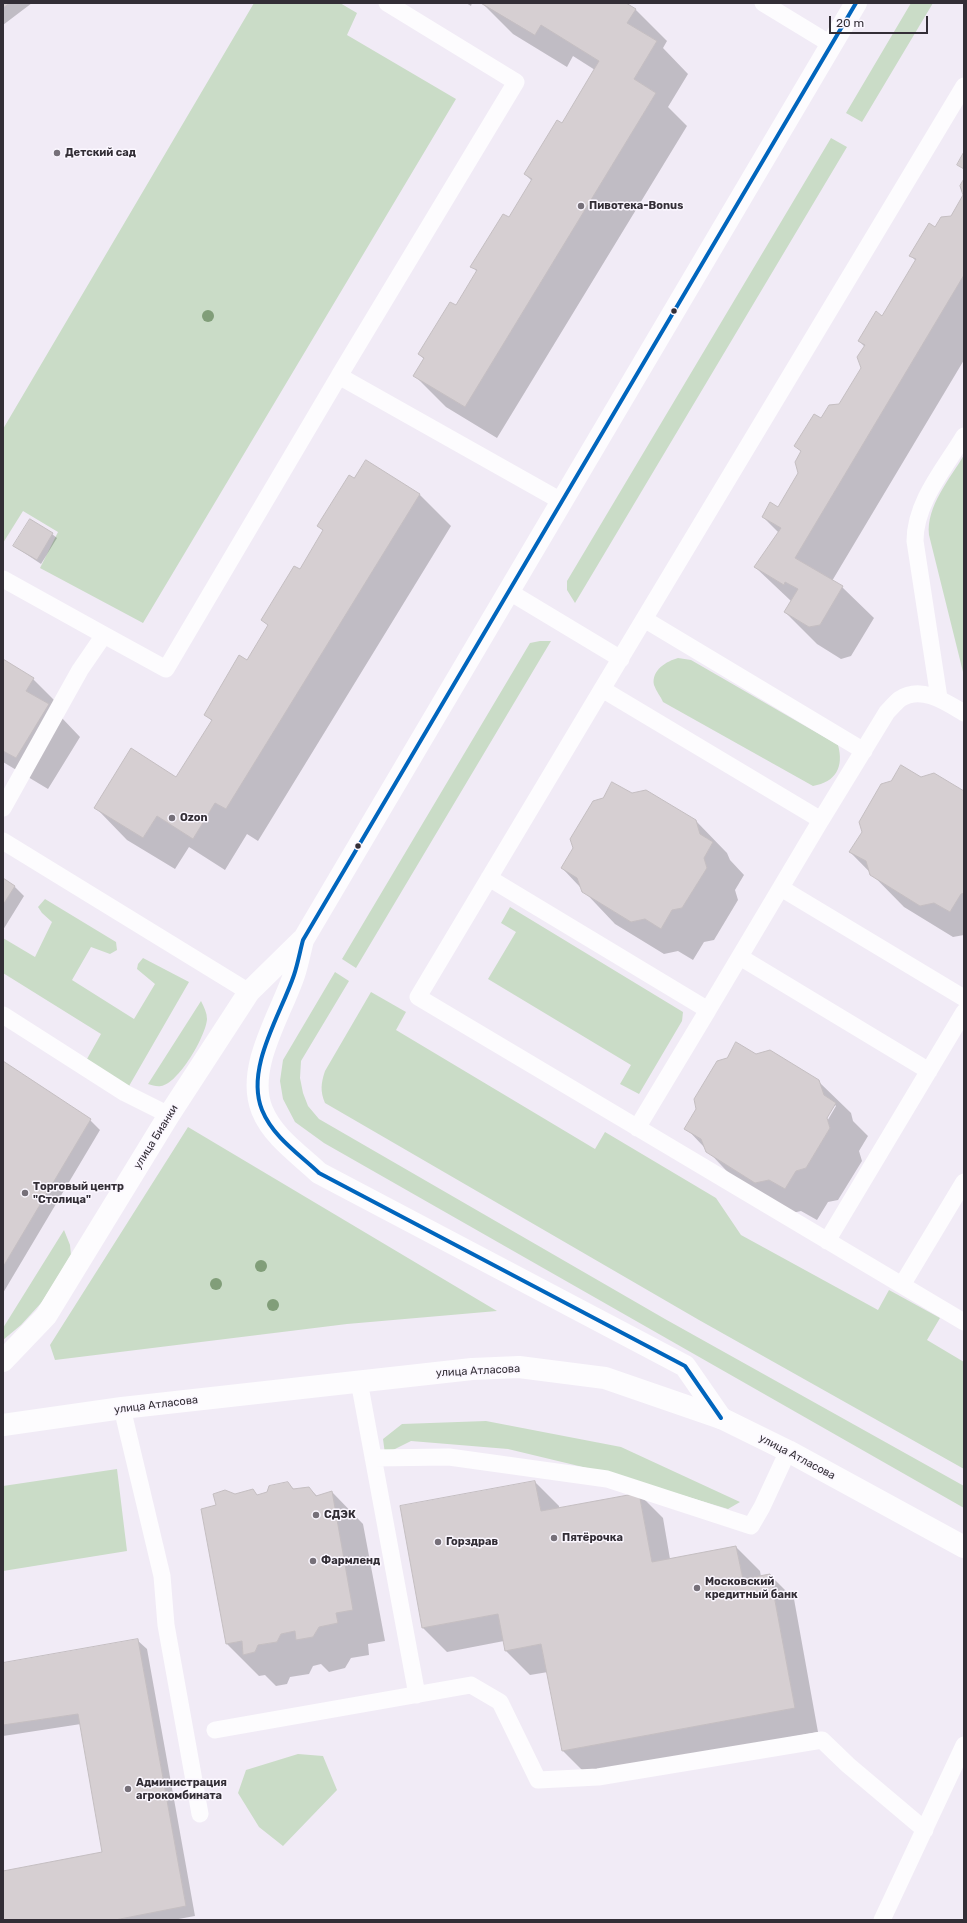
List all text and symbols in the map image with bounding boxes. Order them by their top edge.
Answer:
scale bar [831,8,930,34]
text: 20 m [836,16,864,30]
place label: Детский сад [65,146,136,160]
marker: Детский сад [52,148,62,158]
place label: Пивотека-Bonus [589,199,683,213]
marker: Пивотека-Bonus [576,201,586,211]
unlabelled marker [669,306,679,316]
place label: Ozon [180,811,208,825]
marker: Ozon [167,813,177,823]
unlabelled marker [353,841,363,851]
street label: улица Бианки [131,1102,181,1172]
place label: Торговый центр "Столица" [33,1180,124,1206]
marker: Торговый центр "Столица" [20,1188,30,1198]
street label: улица Атласова [436,1362,520,1380]
street label: улица Атласова [113,1393,199,1417]
street label: улица Атласова [757,1431,837,1483]
place label: СДЭК [324,1508,356,1522]
marker: СДЭК [311,1510,321,1520]
place label: Пятёрочка [562,1531,623,1545]
marker: Пятёрочка [549,1533,559,1543]
place label: Горздрав [446,1535,498,1549]
marker: Горздрав [433,1537,443,1547]
place label: Фармленд [321,1554,380,1568]
marker: Фармленд [308,1556,318,1566]
place label: Московский кредитный банк [705,1575,798,1601]
marker: Московский кредитный банк [692,1583,702,1593]
place label: Администрация агрокомбината [136,1776,227,1802]
marker: Администрация агрокомбината [123,1784,133,1794]

